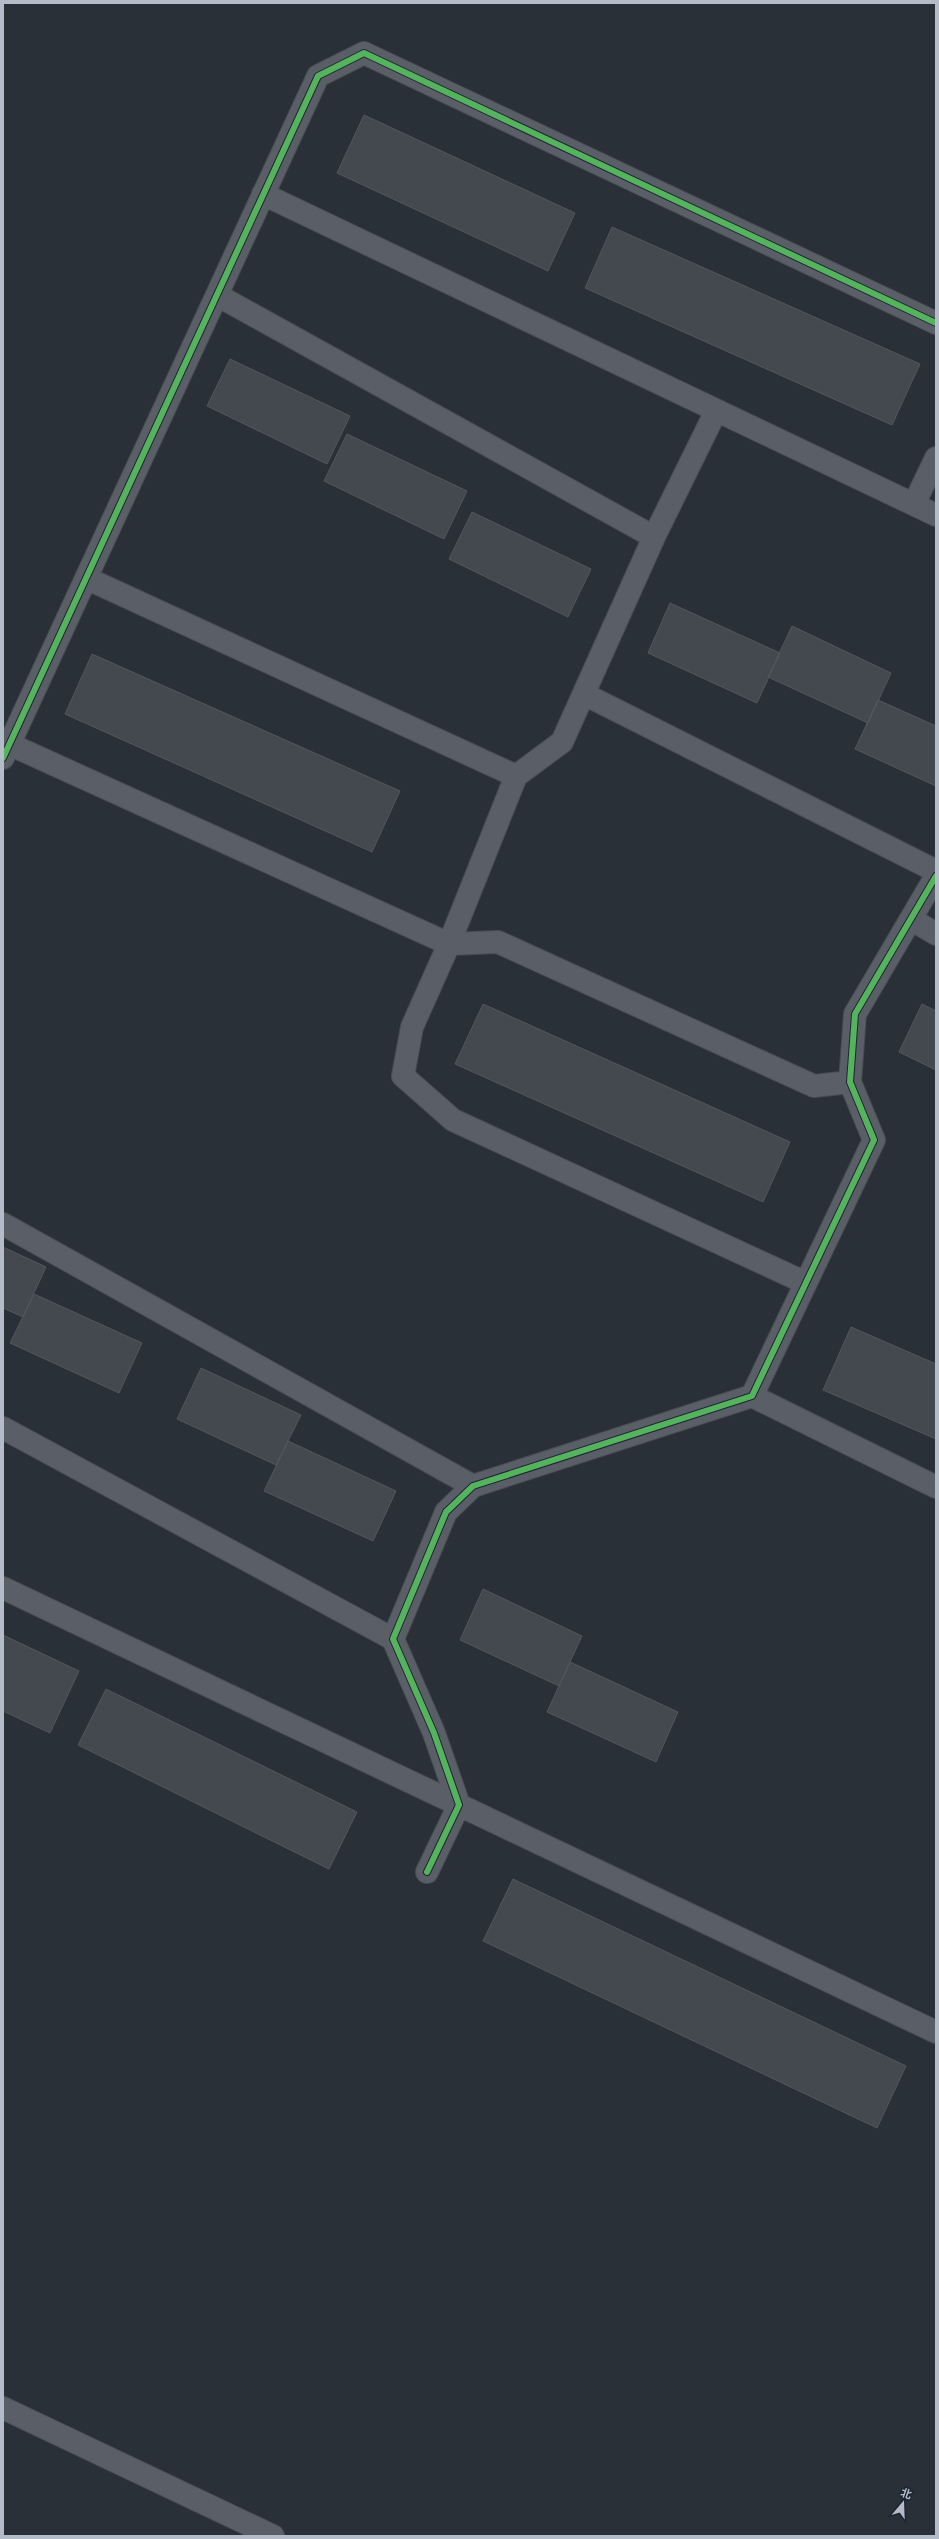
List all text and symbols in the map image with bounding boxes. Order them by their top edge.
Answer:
north arrow [883,2483,923,2523]
text: 北 [899,2486,913,2501]

